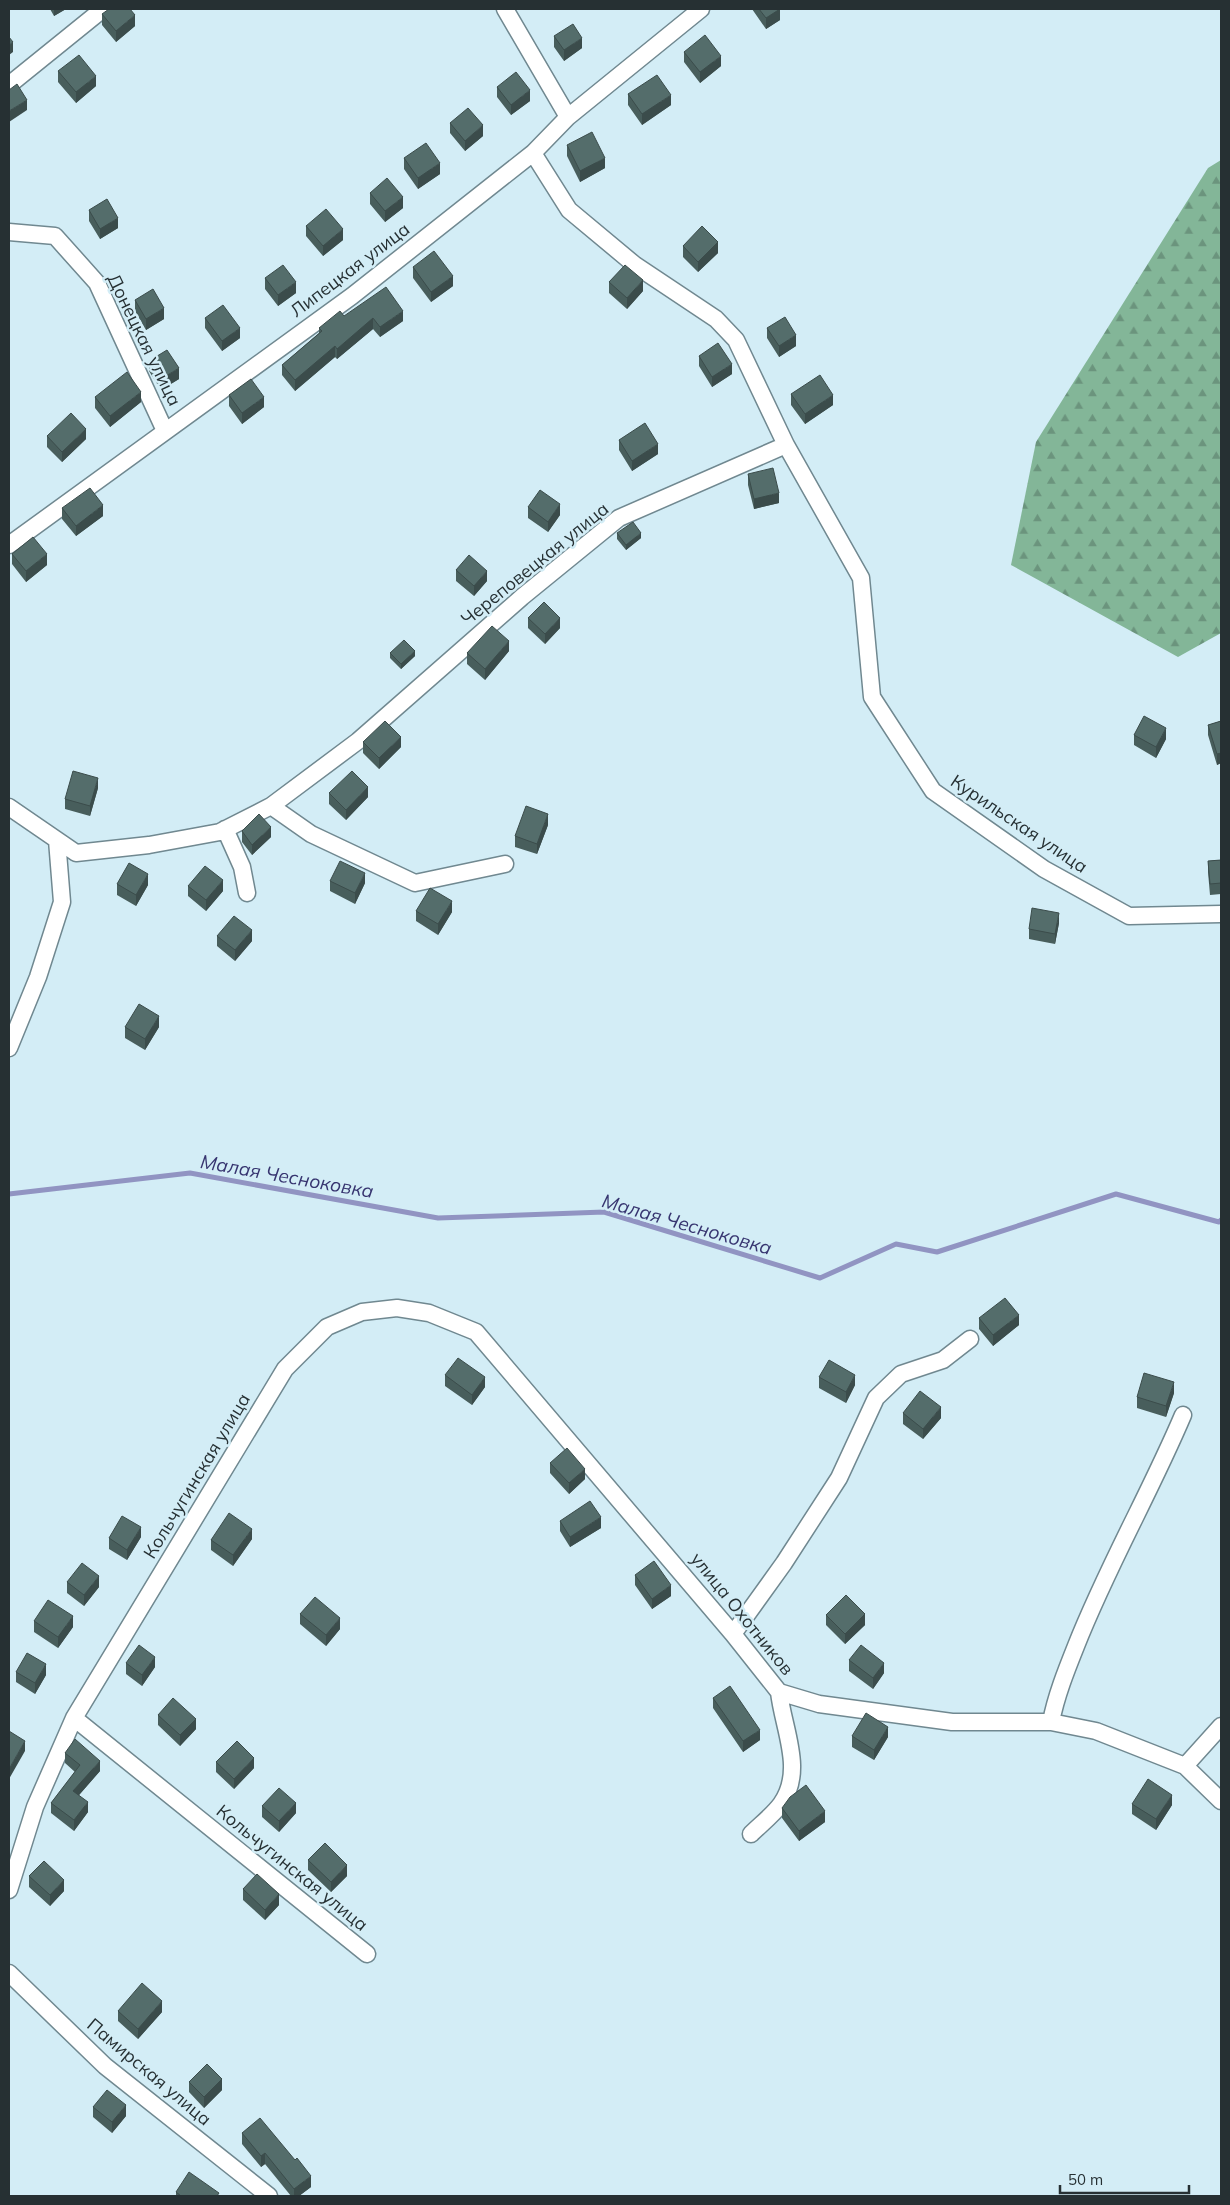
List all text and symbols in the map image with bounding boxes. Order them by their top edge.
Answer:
street label: Липецкая улица [285,217,414,322]
street label: Донецкая улица [102,270,186,410]
street label: Череповецкая улица [456,497,613,630]
street label: Курильская улица [946,769,1092,878]
water label: Малая Чесноковка [199,1149,375,1203]
water label: Малая Чесноковка [599,1188,775,1260]
street label: Кольчугинская улица [138,1389,255,1562]
street label: улица Охотников [686,1548,799,1680]
street label: Кольчугинская улица [212,1799,373,1936]
street label: Памирская улица [82,2013,216,2130]
scale bar [1060,2162,1189,2194]
text: 50 m [1068,2170,1103,2189]

